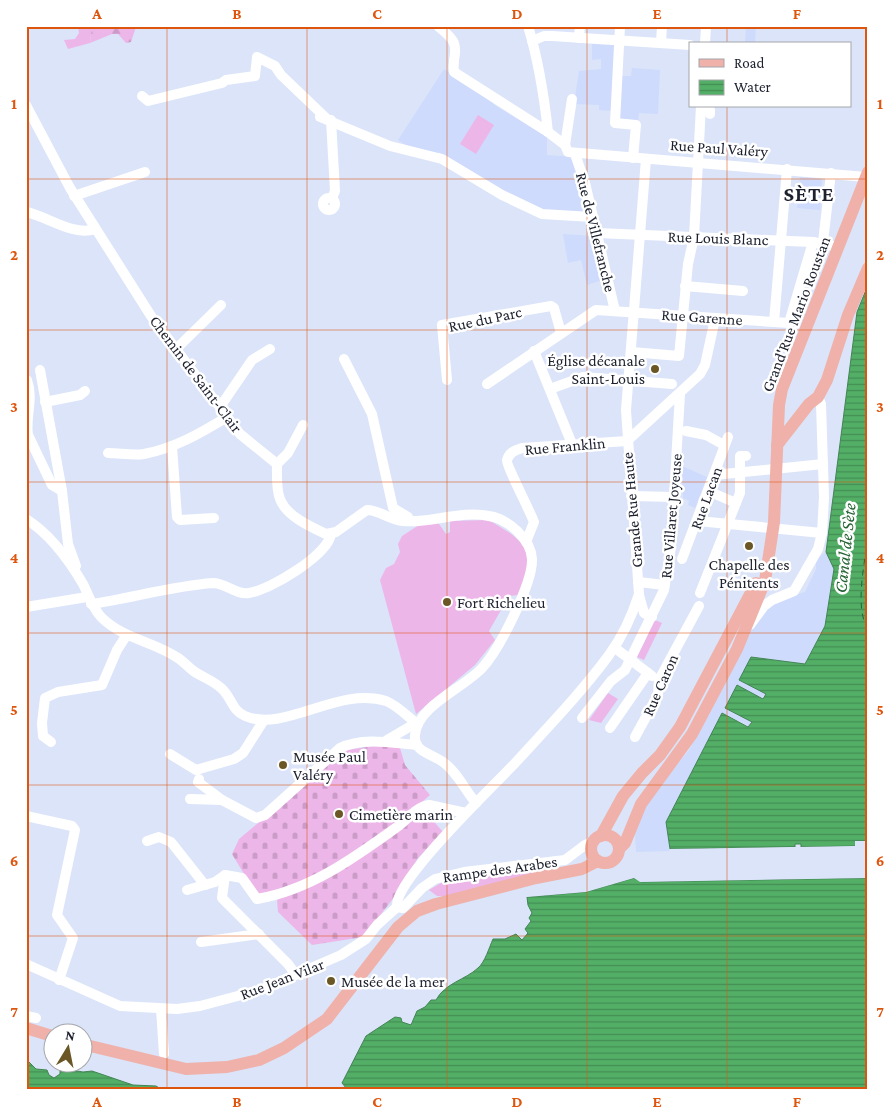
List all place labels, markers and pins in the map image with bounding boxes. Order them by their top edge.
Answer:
place label: Église décanale Saint-Louis [547,352,645,387]
marker: Église décanale Saint-Louis [649,363,661,375]
marker: Chapelle des Pénitents [743,540,755,552]
place label: Chapelle des Pénitents [708,556,790,591]
place label: Fort Richelieu [457,594,546,611]
marker: Fort Richelieu [441,596,453,608]
place label: Musée Paul Valéry [293,748,366,784]
marker: Musée Paul Valéry [277,759,289,771]
place label: Cimetière marin [349,806,454,823]
marker: Cimetière marin [333,808,345,820]
place label: Musée de la mer [341,973,445,990]
marker: Musée de la mer [325,975,337,987]

